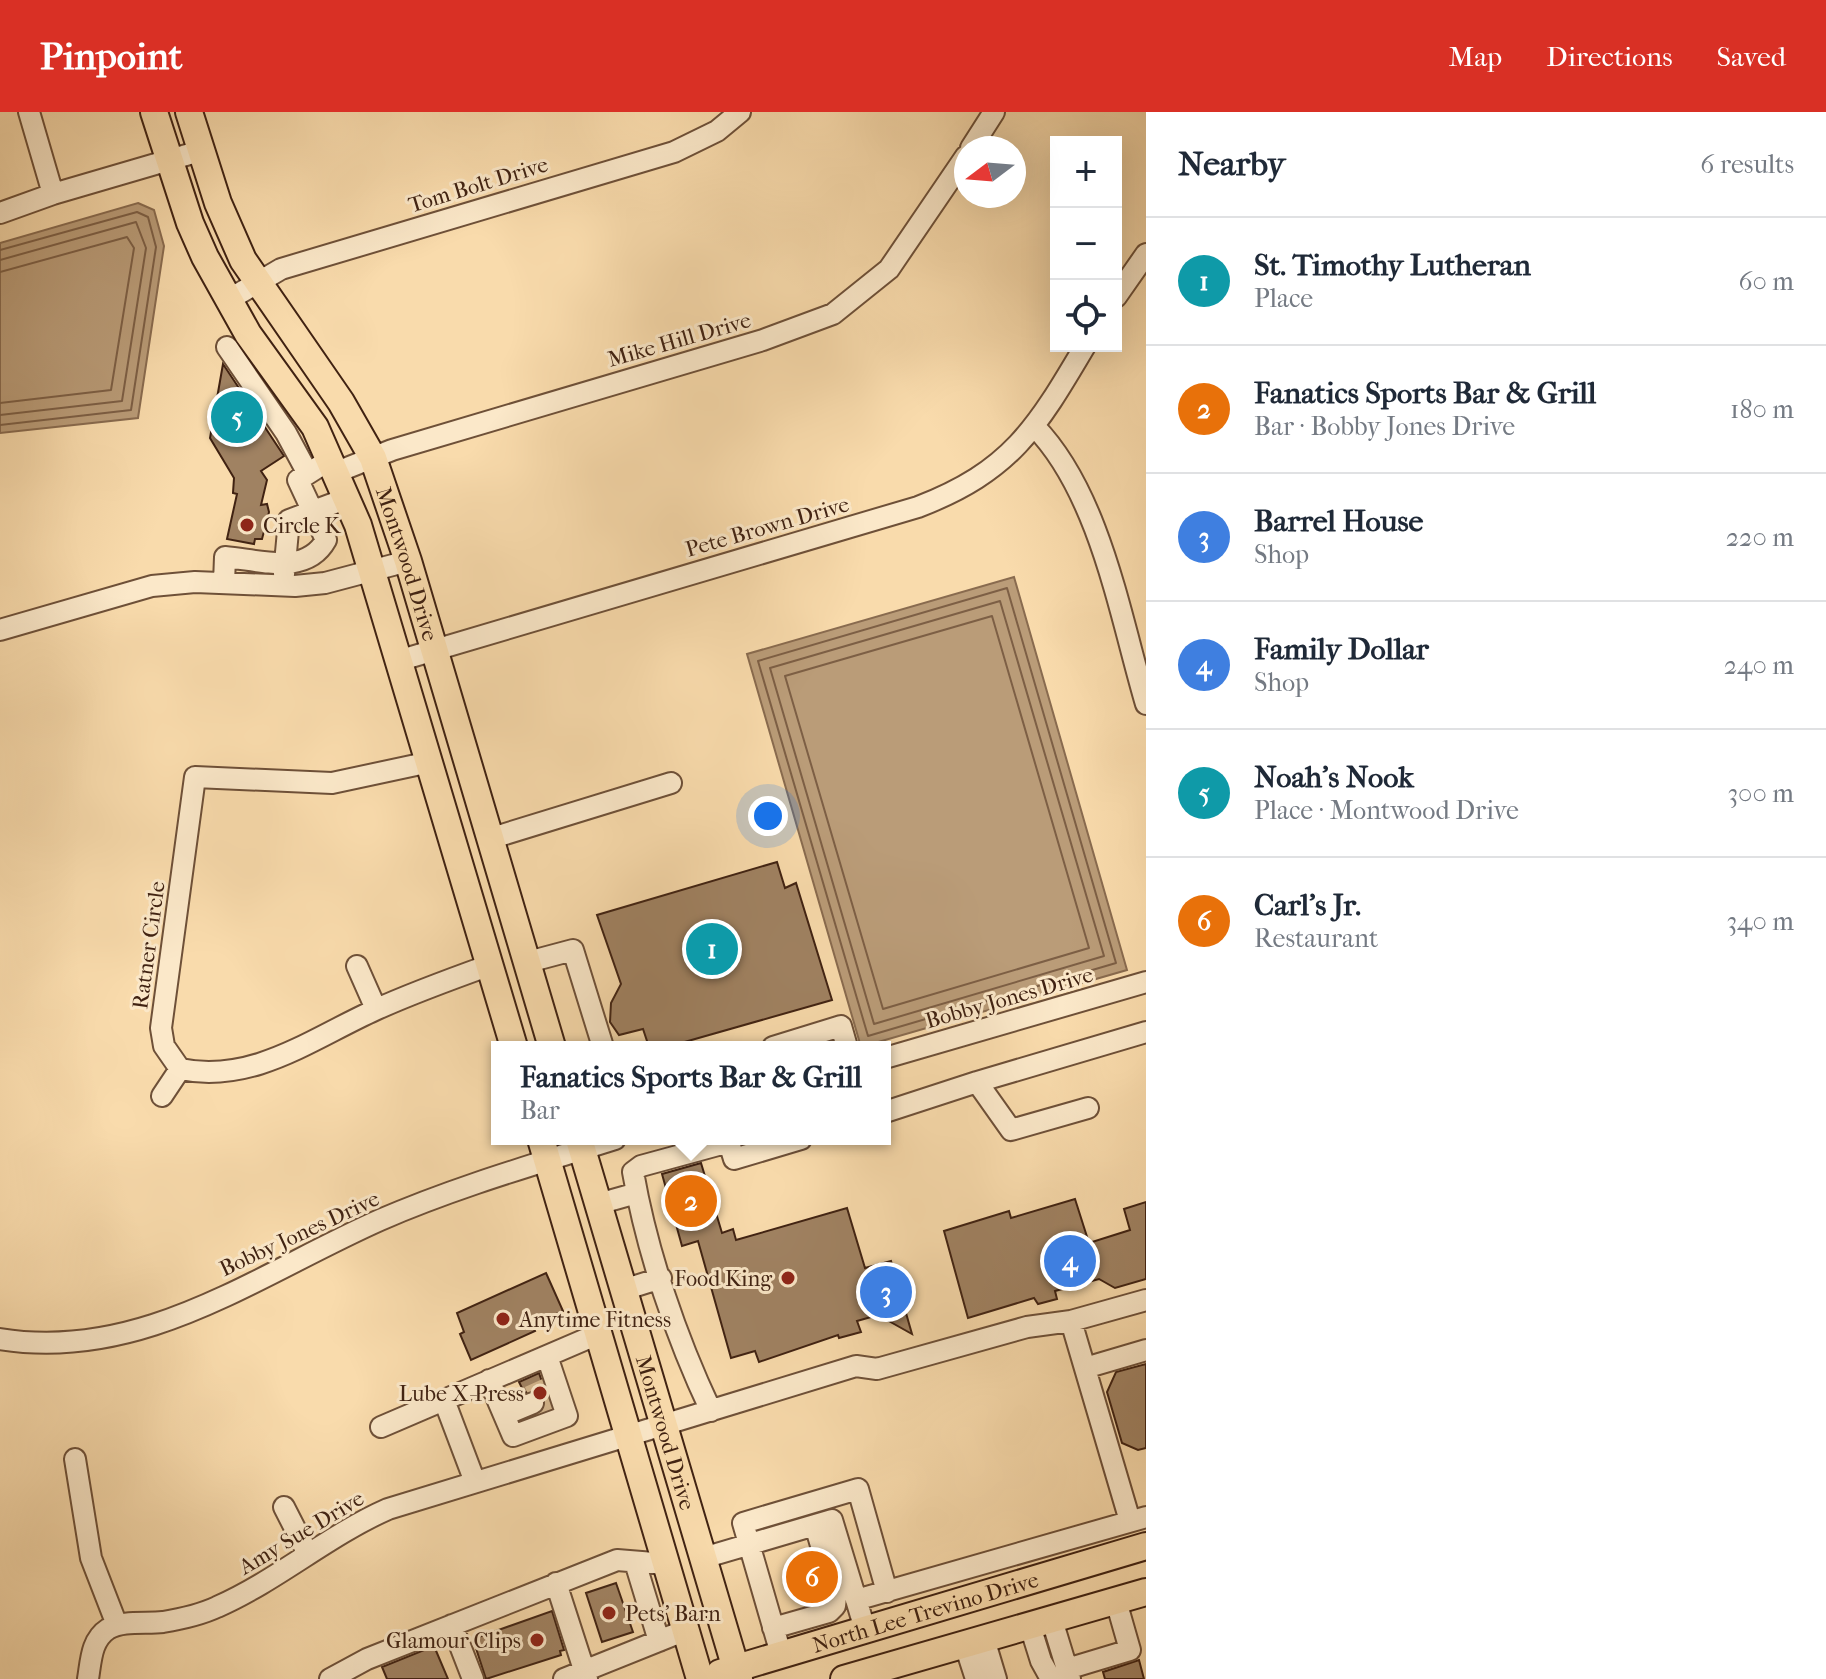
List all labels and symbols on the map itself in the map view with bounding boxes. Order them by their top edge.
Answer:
north arrow [954,136,1026,208]
street label: Tom Bolt Drive [405,151,551,218]
street label: Mike Hill Drive [605,307,754,373]
pin: 5 [211,387,263,447]
street label: Montwood Drive [370,484,443,644]
street label: Pete Brown Drive [682,491,852,563]
place label: Circle K [263,513,342,539]
marker: Circle K [238,516,256,534]
your location [748,796,788,836]
street label: Ratner Circle [127,879,171,1011]
pin: 1 [686,919,738,979]
street label: Bobby Jones Drive [922,962,1096,1034]
pin: 2 [665,1171,717,1231]
street label: Bobby Jones Drive [215,1185,383,1282]
pin: 4 [1044,1231,1096,1291]
pin: 3 [860,1262,912,1322]
place label: Food King [674,1266,772,1292]
marker: Food King [779,1269,797,1287]
place label: Anytime Fitness [518,1307,671,1333]
marker: Anytime Fitness [494,1310,512,1328]
street label: Montwood Drive [630,1352,700,1513]
place label: Lube X-Press [399,1381,524,1407]
marker: Lube X-Press [531,1384,549,1402]
street label: Amy Sue Drive [233,1485,369,1581]
pin: 6 [786,1547,838,1607]
street label: North Lee Trevino Drive [809,1567,1042,1659]
place label: Pets' Barn [625,1601,721,1627]
marker: Pets' Barn [600,1604,618,1622]
place label: Glamour Clips [386,1628,521,1654]
marker: Glamour Clips [528,1631,546,1649]

